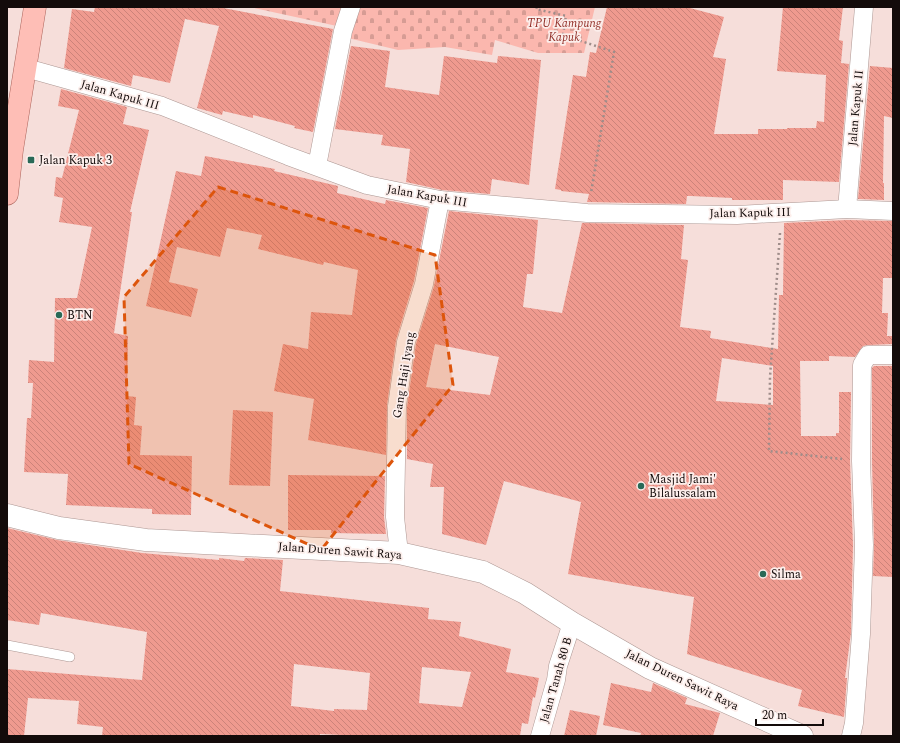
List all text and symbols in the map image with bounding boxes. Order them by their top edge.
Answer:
park label: TPU Kampung Kapuk [527,14,602,47]
street label: Jalan Kapuk II [843,69,869,147]
street label: Jalan Kapuk III [78,75,162,115]
place label: Jalan Kapuk 3 [39,151,112,170]
marker: Jalan Kapuk 3 [26,155,36,165]
street label: Jalan Kapuk III [385,180,469,212]
street label: Jalan Kapuk III [709,203,791,223]
place label: BTN [67,306,93,325]
marker: BTN [54,310,64,320]
street label: Gang Haji Iyang [388,330,420,420]
place label: Masjid Jami' Bilalussalam [649,470,716,503]
marker: Masjid Jami' Bilalussalam [636,481,646,491]
street label: Jalan Duren Sawit Raya [277,537,403,565]
place label: Silma [771,565,801,584]
marker: Silma [758,569,768,579]
street label: Jalan Tanah 80 B [535,635,577,725]
street label: Jalan Duren Sawit Raya [622,644,742,716]
scale bar [756,701,823,727]
text: 20 m [762,706,787,725]

